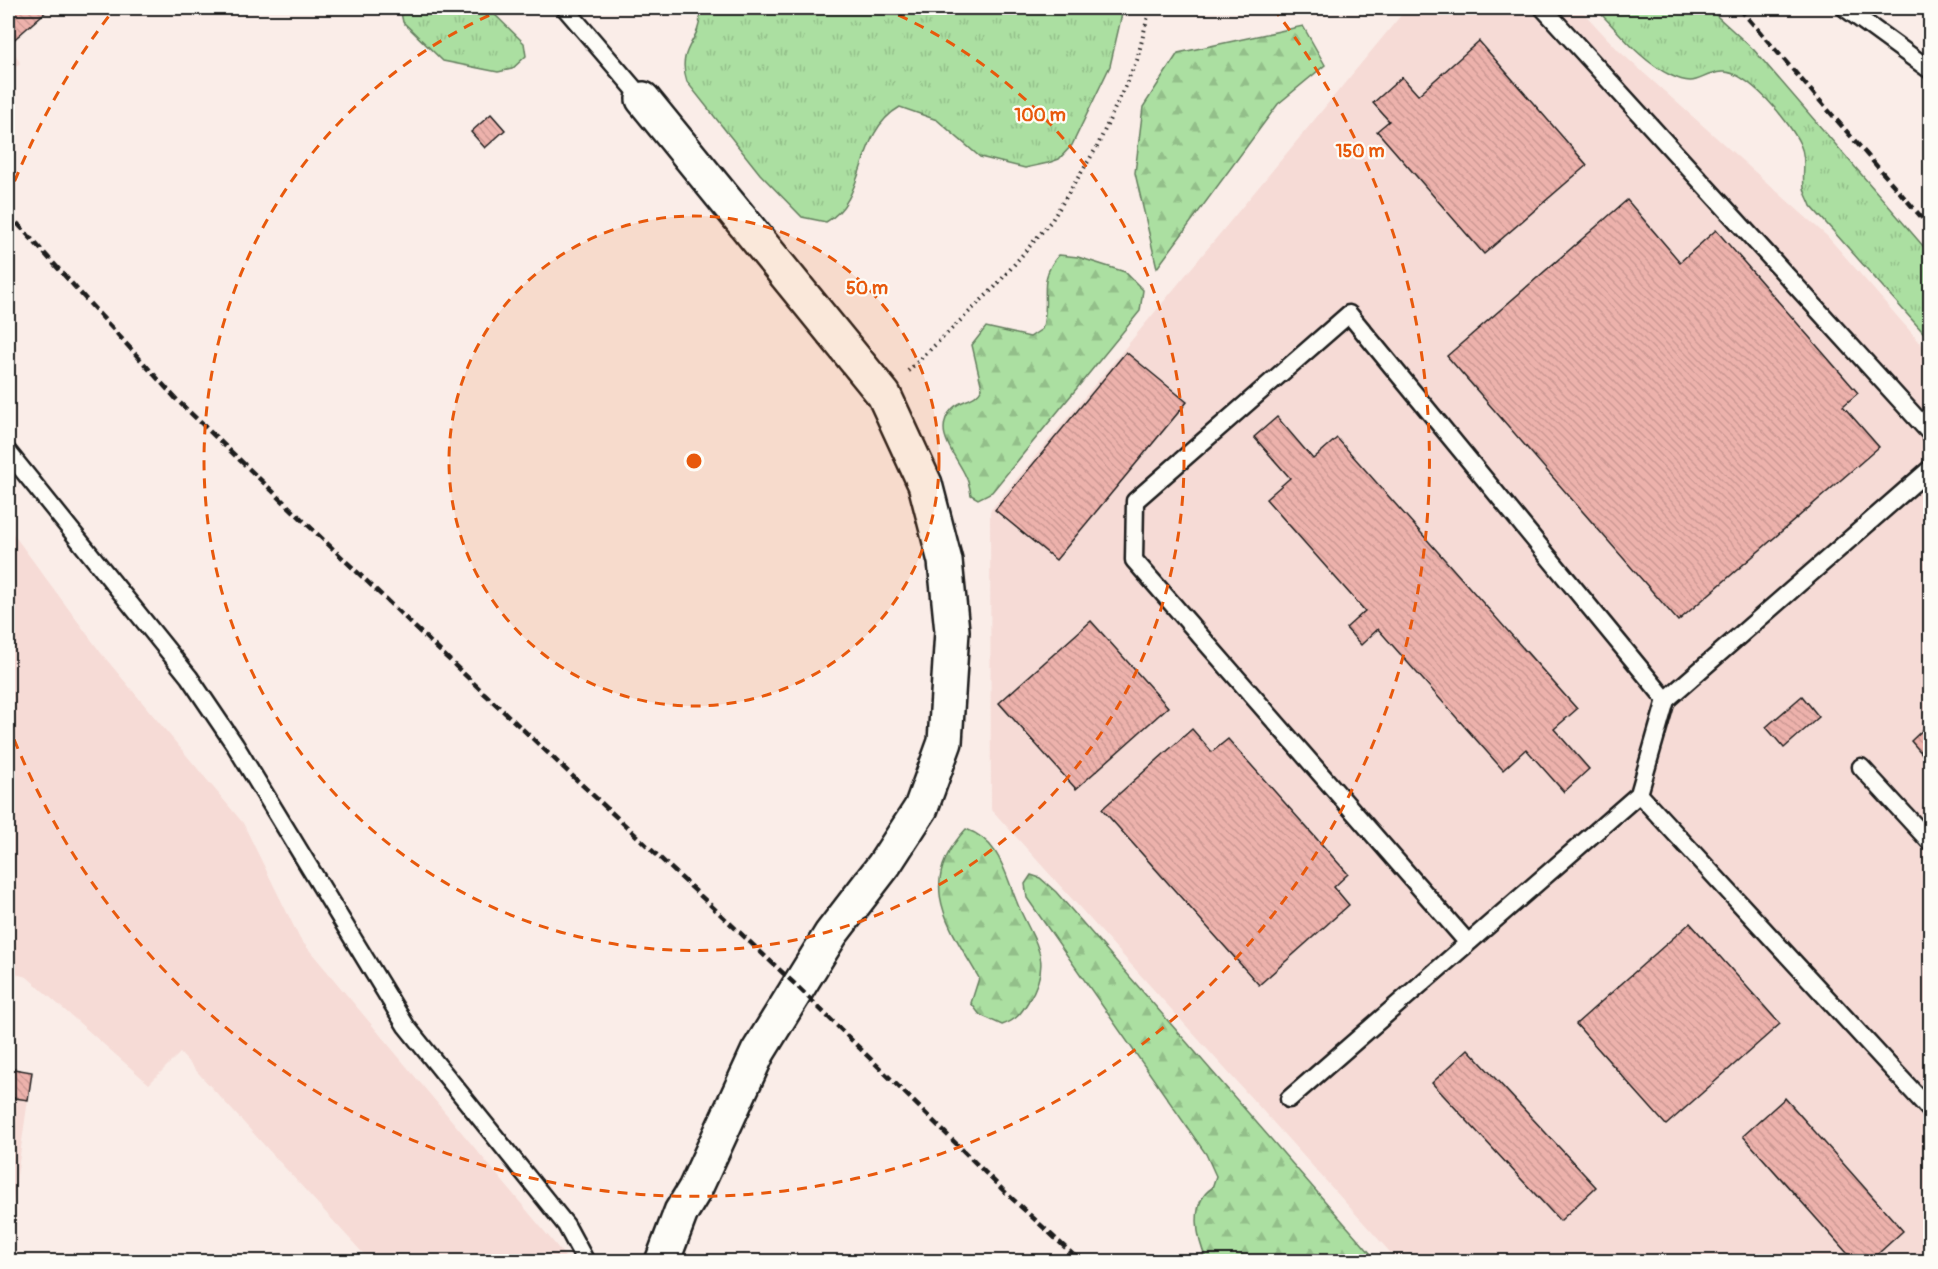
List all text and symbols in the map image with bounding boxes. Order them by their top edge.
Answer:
text: 100 m [1014,104,1066,127]
text: 150 m [1336,140,1385,163]
text: 50 m [846,277,888,300]
centre of rings [684,451,704,471]

